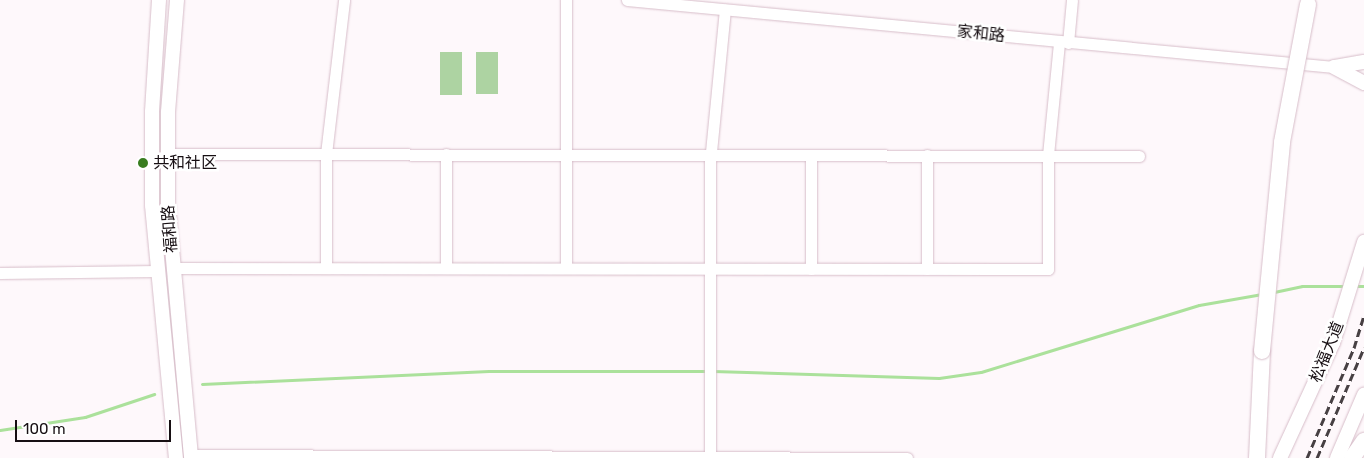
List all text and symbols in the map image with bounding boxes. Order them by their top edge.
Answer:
street label: 家和路 [956,22,1006,46]
place label: 共和社区 [153,153,217,173]
marker: 共和社区 [137,157,149,169]
street label: 福和路 [159,204,181,254]
street label: 松福大道 [1306,319,1348,385]
scale bar [18,410,174,442]
text: 100 m [23,420,65,438]

